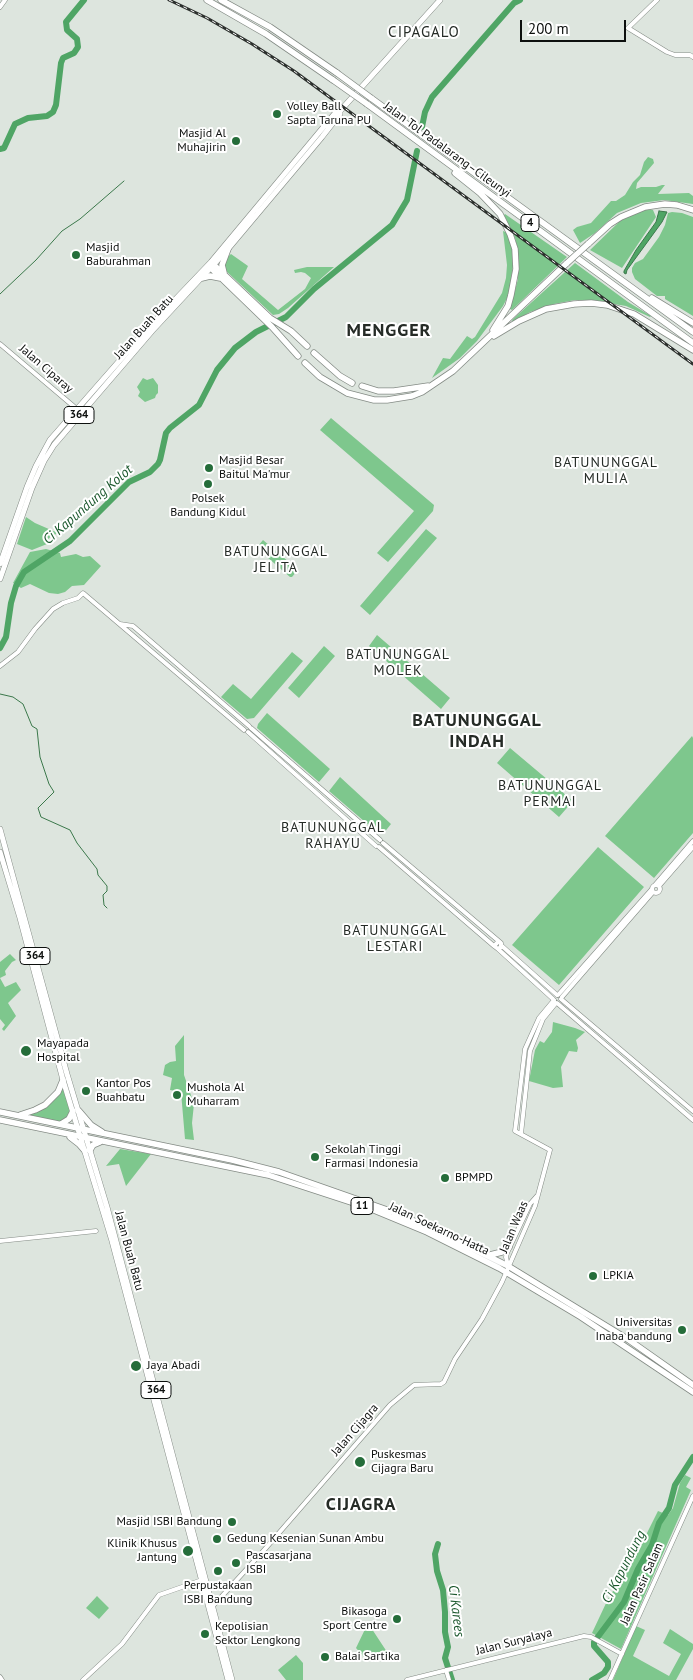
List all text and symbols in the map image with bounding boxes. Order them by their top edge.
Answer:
scale bar [523,10,629,42]
text: 200 m [528,19,569,38]
district label: CIPAGALO [387,24,461,42]
street label: Jalan Tol Padalarang–Cileunyi [381,99,513,201]
place label: Volley Ball Sapta Taruna PU [287,100,371,128]
marker: Volley Ball Sapta Taruna PU [271,108,283,120]
place label: Masjid Al Muhajirin [177,127,226,155]
marker: Masjid Al Muhajirin [230,135,242,147]
road number: 4 [521,214,539,232]
place label: Masjid Baburahman [86,241,151,269]
marker: Masjid Baburahman [70,249,82,261]
street label: Jalan Buah Batu [111,292,177,362]
district label: MENGGER [346,320,432,342]
street label: Jalan Ciparay [16,342,76,396]
road number: 364 [64,406,94,424]
place label: Masjid Besar Baitul Ma'mur [219,454,290,482]
district label: BATUNUNGGAL MULIA [553,455,659,488]
water label: Ci Kapundung Kolot [40,462,136,548]
marker: Masjid Besar Baitul Ma'mur [203,462,215,474]
marker: Polsek Bandung Kidul [202,478,214,490]
place label: Polsek Bandung Kidul [170,492,246,520]
district label: BATUNUNGGAL JELITA [223,544,329,576]
district label: BATUNUNGGAL MOLEK [345,647,451,680]
district label: BATUNUNGGAL INDAH [411,710,543,752]
district label: BATUNUNGGAL PERMAI [497,778,603,810]
district label: BATUNUNGGAL RAHAYU [280,820,386,852]
district label: BATUNUNGGAL LESTARI [342,923,448,956]
road number: 364 [20,948,50,964]
place label: Mayapada Hospital [37,1037,89,1065]
marker: Mayapada Hospital [19,1044,33,1058]
place label: Kantor Pos Buahbatu [96,1077,151,1105]
place label: Mushola Al Muharram [187,1081,244,1109]
marker: Kantor Pos Buahbatu [80,1085,92,1097]
marker: Mushola Al Muharram [171,1089,183,1101]
place label: Sekolah Tinggi Farmasi Indonesia [325,1143,418,1171]
marker: Sekolah Tinggi Farmasi Indonesia [309,1151,321,1163]
place label: BPMPD [455,1171,493,1185]
marker: BPMPD [439,1172,451,1184]
road number: 11 [351,1198,373,1214]
street label: Jalan Soekarno-Hatta [387,1199,491,1259]
street label: Jalan Waas [497,1199,531,1255]
street label: Jalan Buah Batu [112,1210,146,1292]
place label: LPKIA [603,1269,634,1283]
marker: LPKIA [587,1270,599,1282]
place label: Universitas Inaba bandung [595,1316,672,1344]
marker: Universitas Inaba bandung [676,1324,688,1336]
marker: Jaya Abadi [129,1359,143,1373]
place label: Jaya Abadi [147,1359,200,1373]
road number: 364 [141,1382,171,1398]
street label: Jalan Cijagra [328,1401,382,1459]
place label: Puskesmas Cijagra Baru [371,1448,433,1476]
marker: Puskesmas Cijagra Baru [353,1455,367,1469]
district label: CIJAGRA [325,1494,397,1516]
place label: Masjid ISBI Bandung [116,1515,222,1529]
marker: Masjid ISBI Bandung [226,1516,238,1528]
water label: Ci Kapundung [598,1528,650,1606]
place label: Gedung Kesenian Sunan Ambu [227,1532,384,1546]
marker: Gedung Kesenian Sunan Ambu [211,1533,223,1545]
place label: Klinik Khusus Jantung [107,1537,177,1565]
street label: Jalan Pasir Salam [618,1541,666,1627]
marker: Klinik Khusus Jantung [181,1544,195,1558]
place label: Pascasarjana ISBI [246,1549,311,1577]
marker: Pascasarjana ISBI [230,1557,242,1569]
marker: Perpustakaan ISBI Bandung [212,1565,224,1577]
place label: Perpustakaan ISBI Bandung [183,1579,253,1607]
water label: Ci Karees [444,1584,468,1638]
place label: Bikasoga Sport Centre [323,1605,387,1633]
marker: Bikasoga Sport Centre [391,1613,403,1625]
place label: Kepolisian Sektor Lengkong [215,1620,301,1648]
street label: Jalan Suryalaya [474,1626,554,1658]
marker: Kepolisian Sektor Lengkong [199,1628,211,1640]
place label: Balai Sartika [335,1650,400,1664]
marker: Balai Sartika [319,1651,331,1663]

